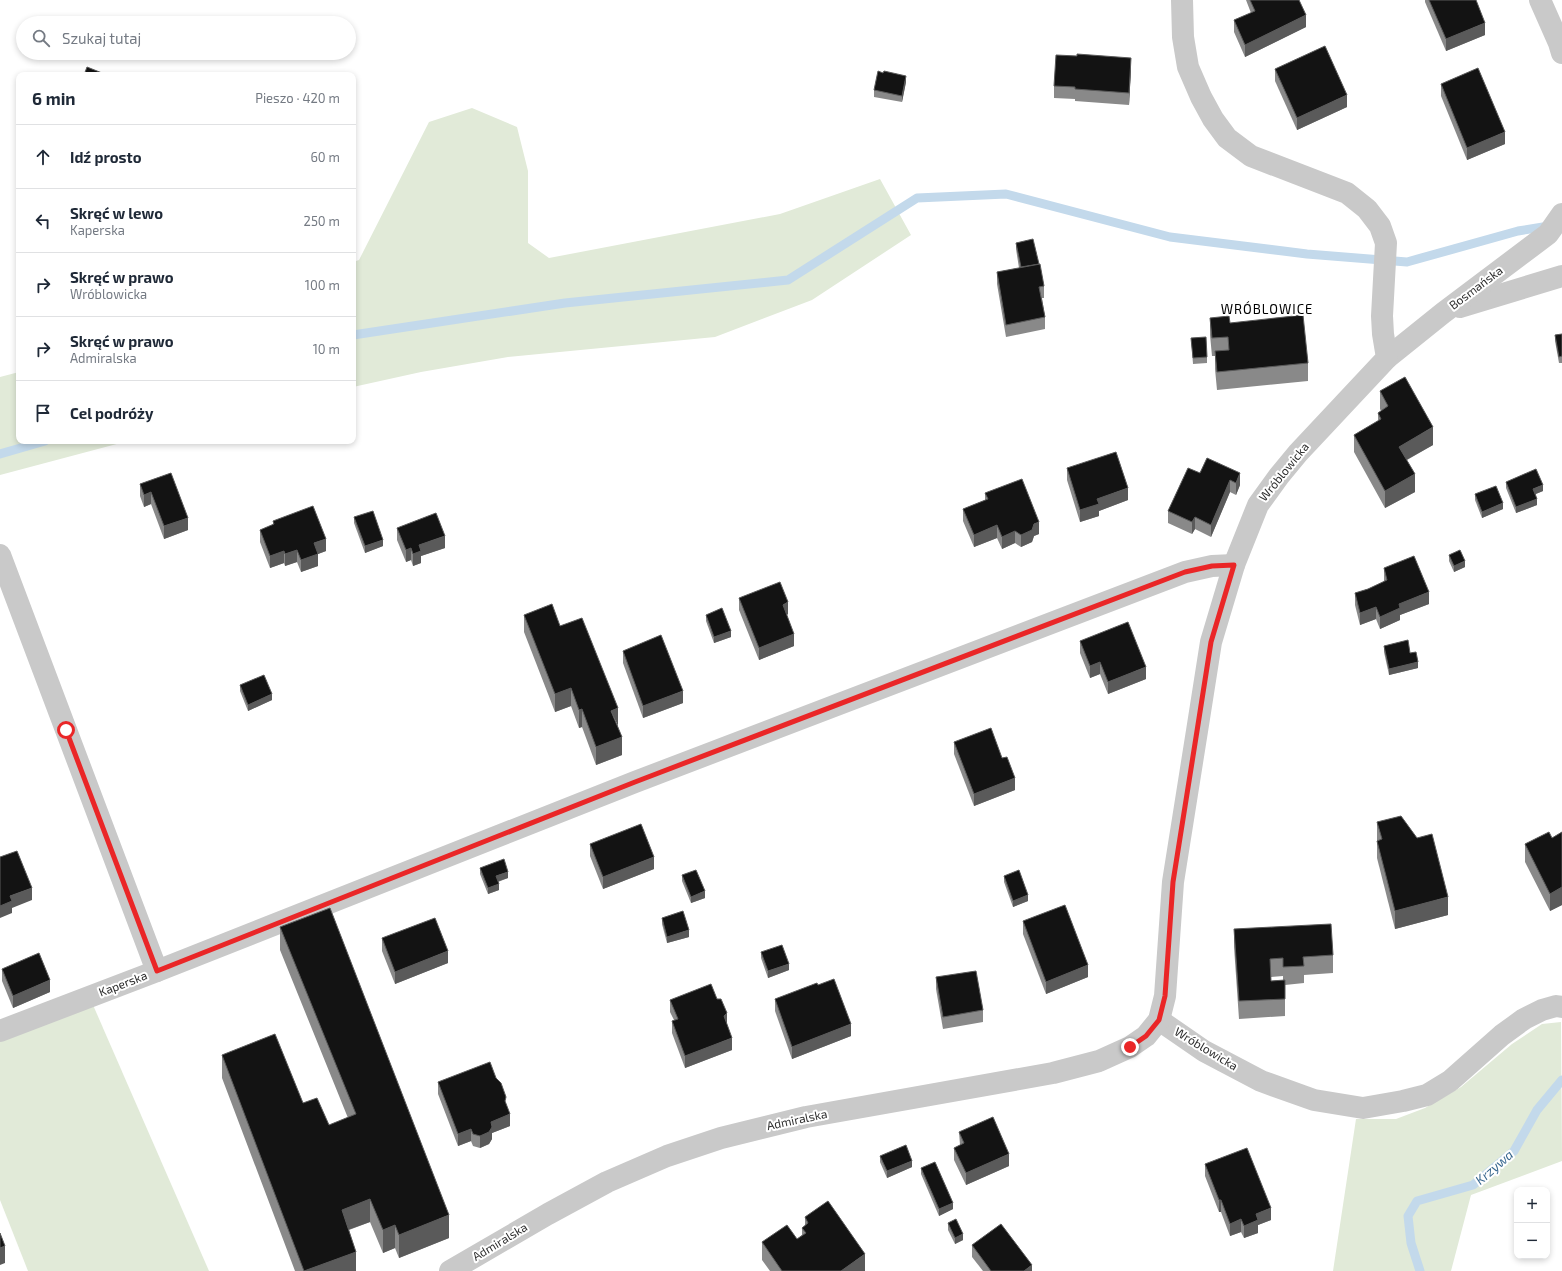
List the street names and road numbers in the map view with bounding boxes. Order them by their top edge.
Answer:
street label: Bosmańska [1446,263,1505,312]
street label: Wróblowicka [1255,439,1311,503]
street label: Kaperska [96,967,149,999]
street label: Wróblowicka [1172,1024,1241,1073]
street label: Admiralska [765,1106,828,1132]
street label: Admiralska [469,1219,529,1263]

